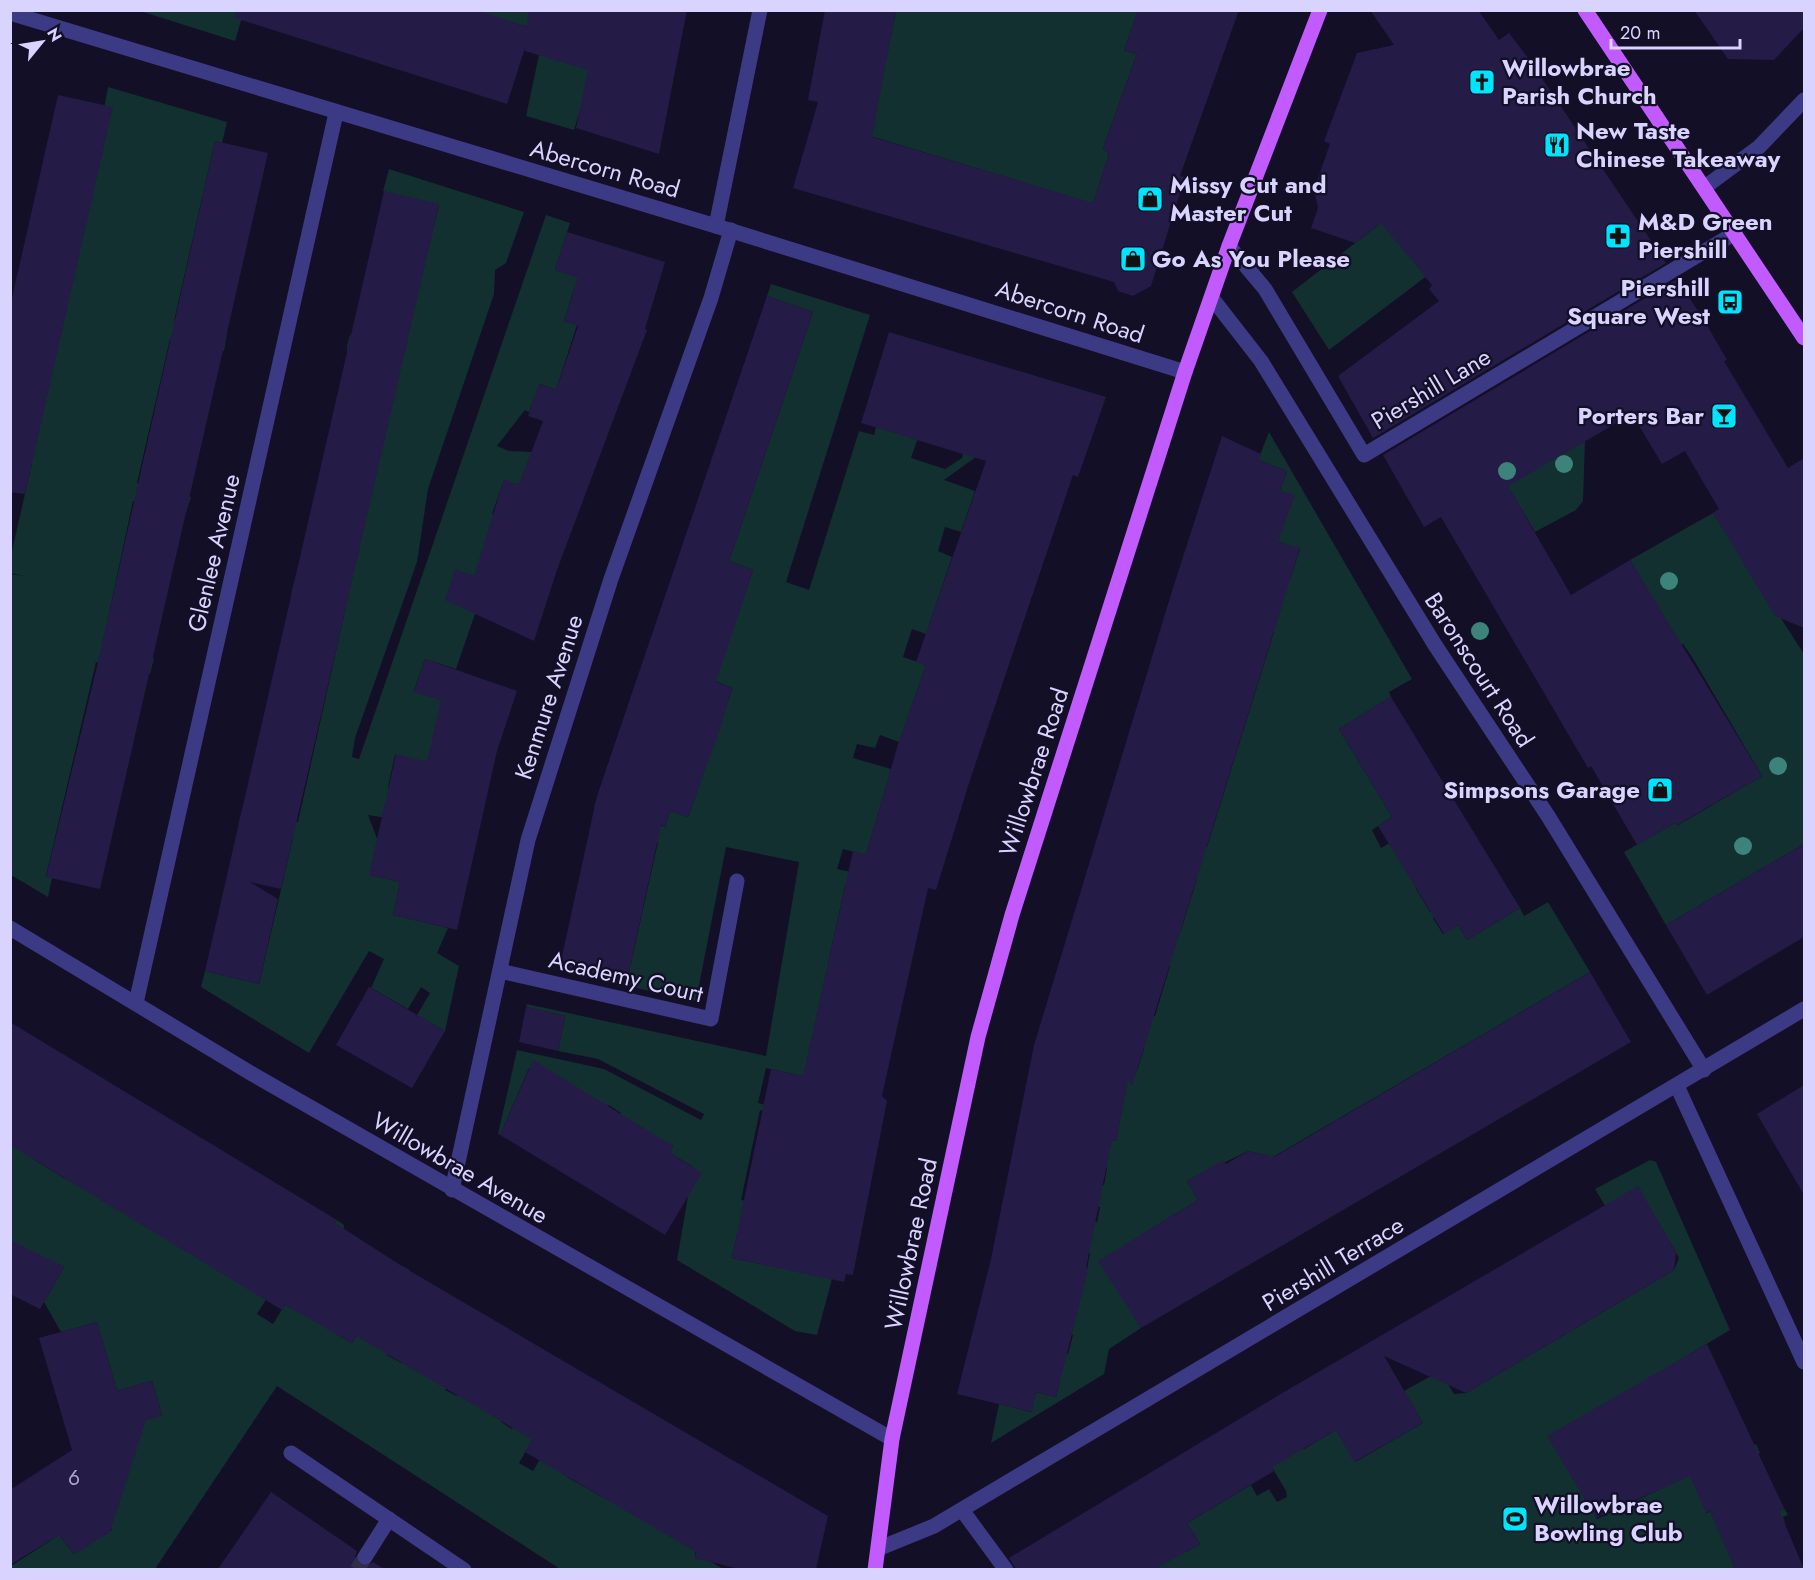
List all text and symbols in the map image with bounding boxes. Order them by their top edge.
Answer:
north arrow [12,12,72,72]
scale bar [1611,12,1740,50]
text: 20 m [1620,20,1660,46]
text: N [41,23,68,46]
place label: Willowbrae Parish Church [1502,50,1657,113]
church icon: Willowbrae Parish Church [1467,67,1497,97]
place label: New Taste Chinese Takeaway [1576,113,1781,176]
street label: Abercorn Road [526,130,684,207]
restaurant icon: New Taste Chinese Takeaway [1542,130,1572,160]
place label: Missy Cut and Master Cut [1170,167,1326,230]
shop icon: Missy Cut and Master Cut [1135,184,1165,214]
place label: M&D Green Piershill [1638,204,1773,267]
pharmacy icon: M&D Green Piershill [1603,221,1633,251]
place label: Go As You Please [1152,241,1350,276]
shop icon: Go As You Please [1118,244,1148,274]
place label: Piershill Square West [1567,270,1710,333]
street label: Abercorn Road [991,271,1149,352]
bus stop icon: Piershill Square West [1715,287,1745,317]
street label: Piershill Lane [1364,339,1497,438]
place label: Porters Bar [1578,398,1704,433]
bar icon: Porters Bar [1709,401,1739,431]
street label: Glenlee Avenue [178,470,249,635]
street label: Baronscourt Road [1416,585,1543,754]
street label: Kenmure Avenue [505,610,592,784]
street label: Willowbrae Road [990,683,1077,860]
place label: Simpsons Garage [1443,772,1640,807]
shop icon: Simpsons Garage [1645,775,1675,805]
street label: Academy Court [545,942,707,1011]
street label: Willowbrae Avenue [366,1103,555,1232]
street label: Willowbrae Road [875,1155,946,1333]
street label: Piershill Terrace [1255,1207,1410,1320]
house number: 6 [68,1463,80,1493]
place label: Willowbrae Bowling Club [1534,1487,1683,1550]
sports icon: Willowbrae Bowling Club [1500,1504,1530,1534]

